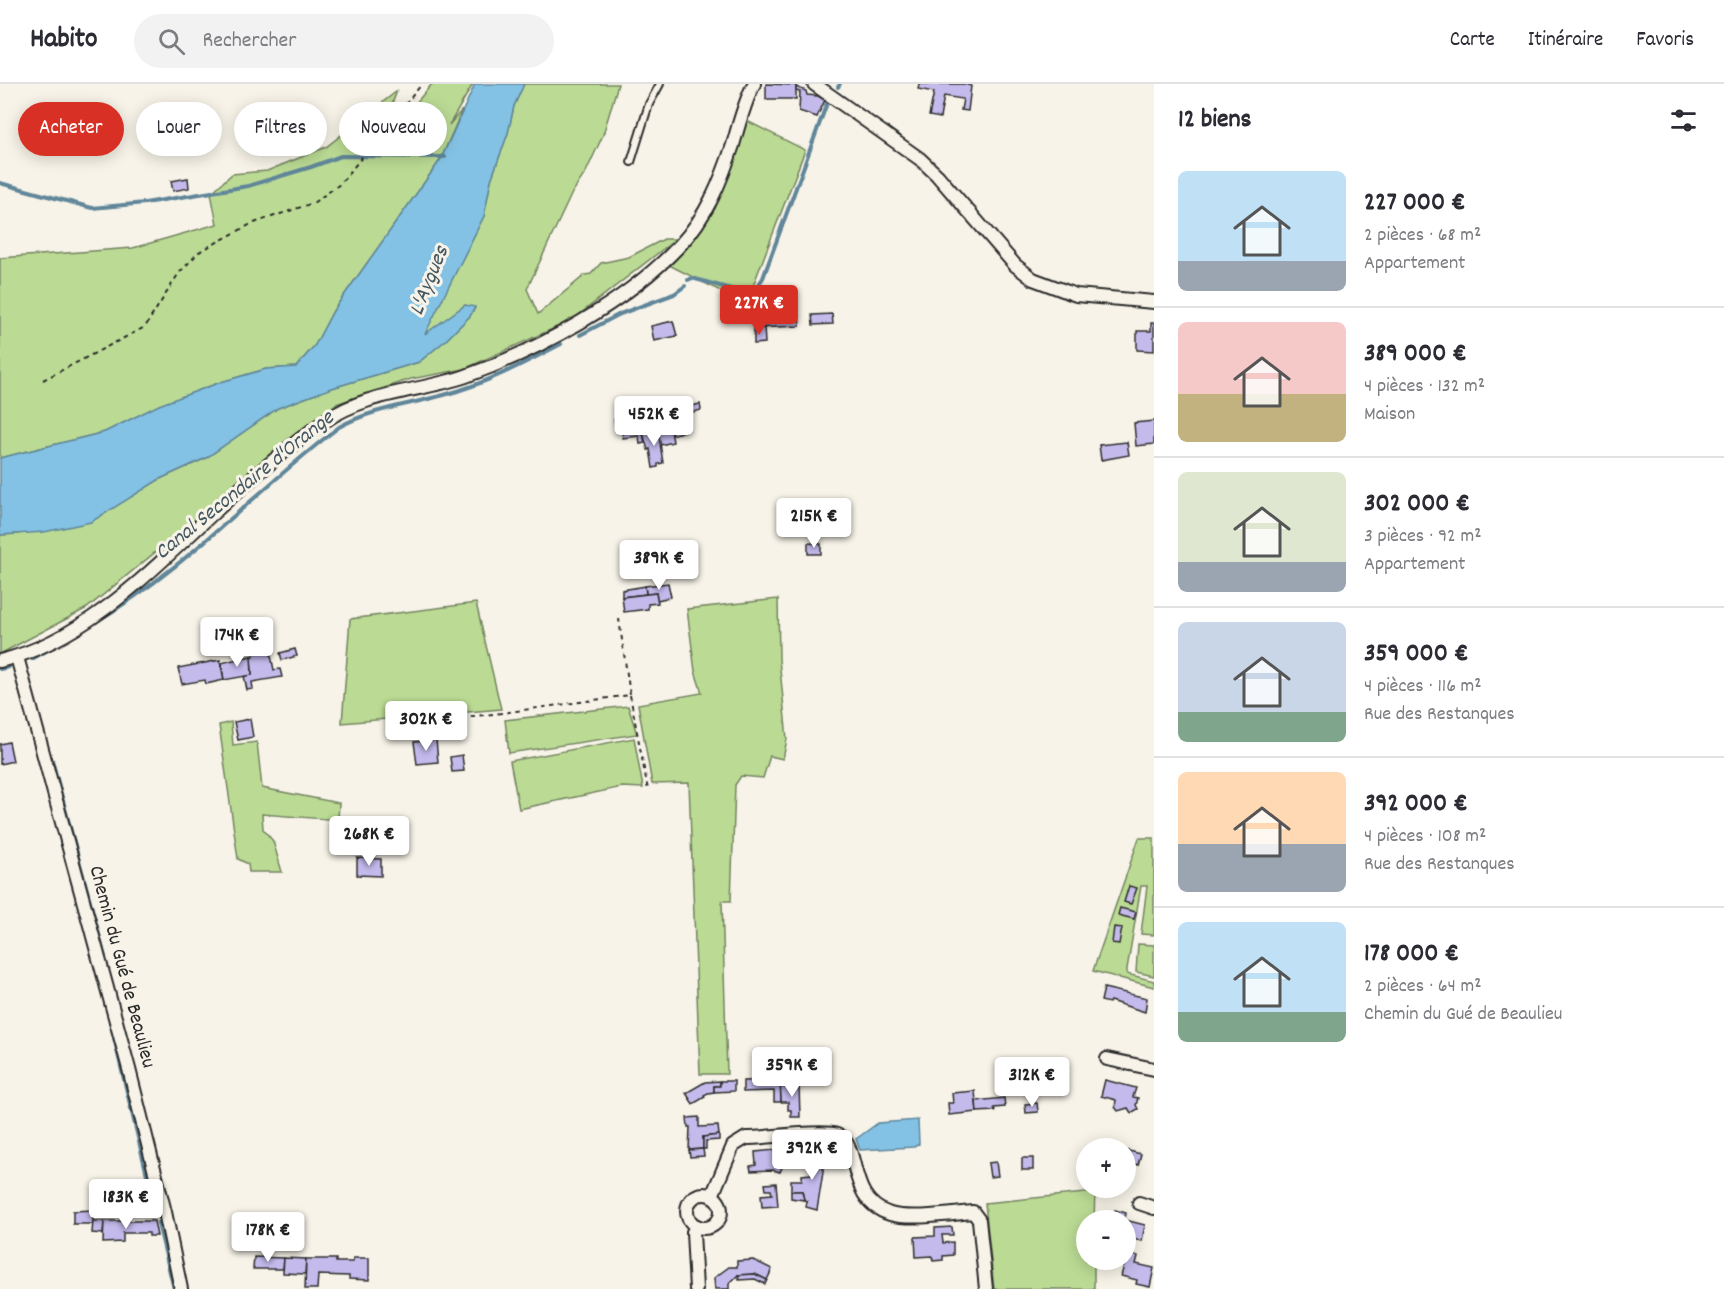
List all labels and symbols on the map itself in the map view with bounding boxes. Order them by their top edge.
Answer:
water label: L'Aygues [402,241,458,320]
pin: 227K € [710,285,808,336]
pin: 452K € [605,396,703,447]
water label: Canal Secondaire d'Orange [149,403,342,568]
pin: 215K € [765,498,863,549]
pin: 389K € [610,540,708,591]
pin: 174K € [188,617,286,668]
pin: 302K € [377,701,475,752]
pin: 268K € [320,816,418,867]
street label: Chemin du Gué de Beaulieu [80,862,162,1072]
pin: 359K € [743,1047,841,1098]
pin: 312K € [983,1057,1081,1108]
pin: 392K € [763,1130,861,1181]
pin: 183K € [77,1179,175,1230]
pin: 178K € [219,1212,317,1263]

